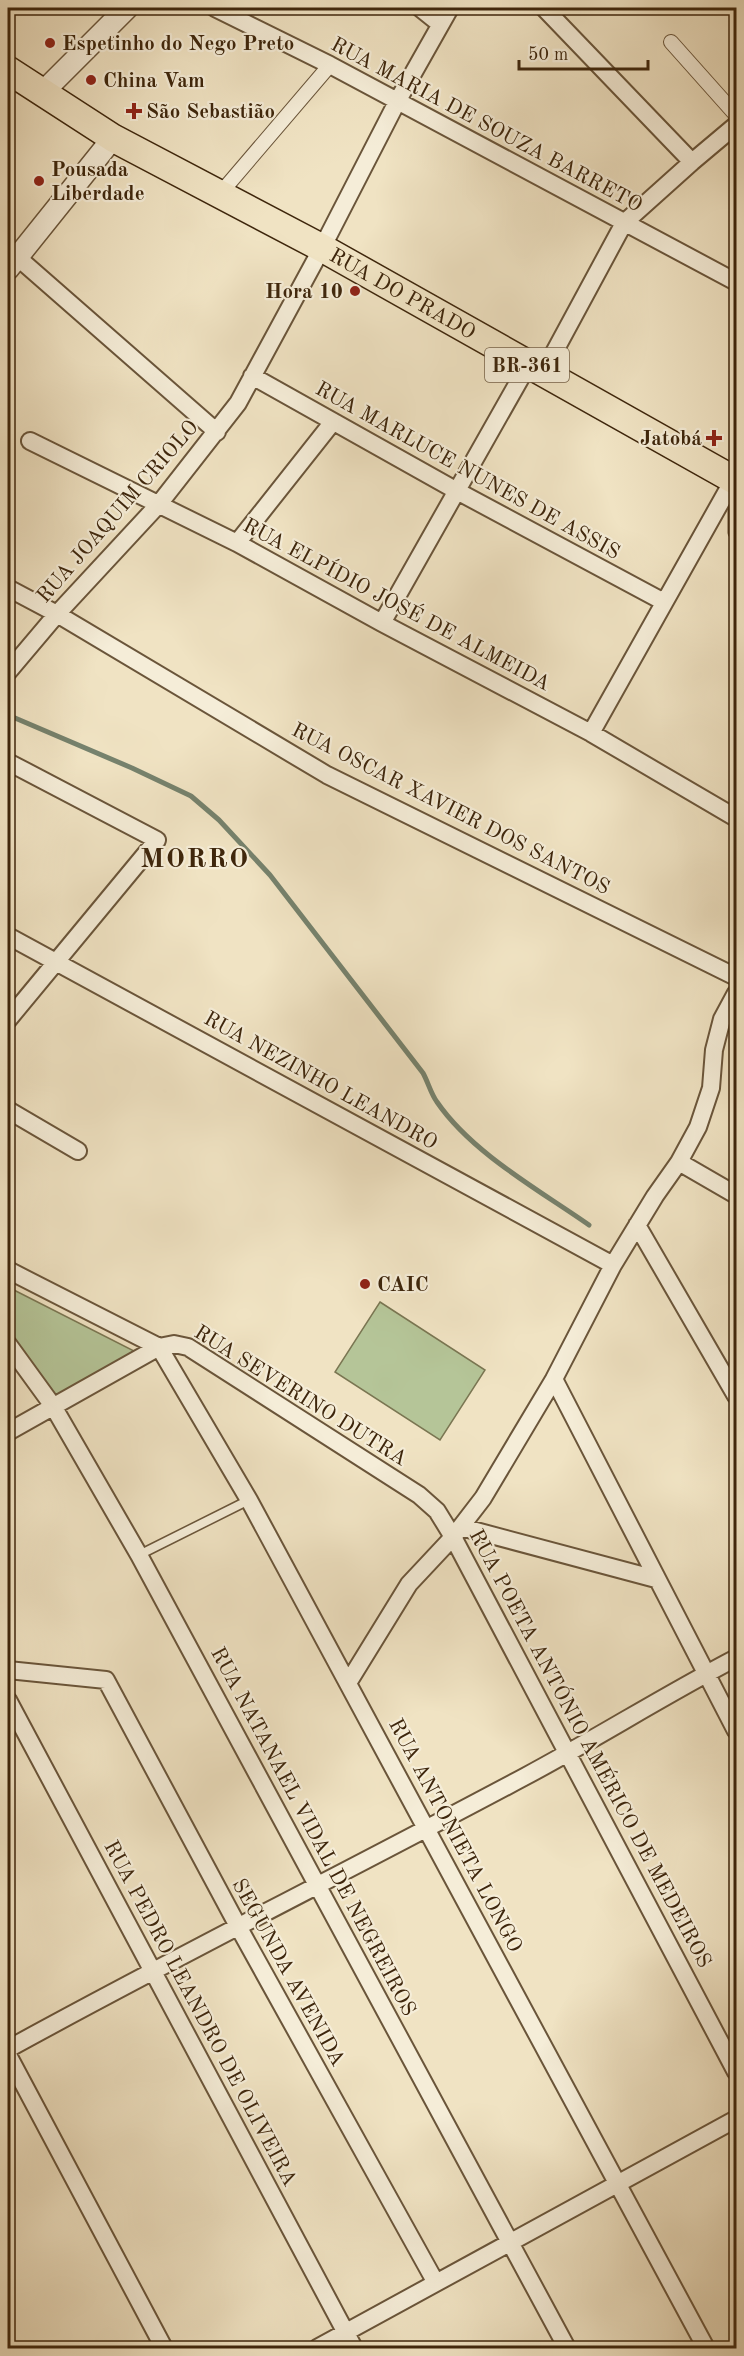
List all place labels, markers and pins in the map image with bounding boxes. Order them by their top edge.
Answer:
place label: Espetinho do Nego Preto [62,34,294,55]
marker: Espetinho do Nego Preto [43,36,57,50]
place label: China Vam [103,71,205,92]
marker: China Vam [84,73,98,87]
place label: São Sebastião [146,102,275,123]
marker: São Sebastião [127,104,141,118]
place label: Pousada Liberdade [51,160,145,205]
marker: Pousada Liberdade [32,174,46,188]
place label: Hora 10 [265,282,343,303]
marker: Hora 10 [348,284,362,298]
place label: Jatobá [640,429,702,450]
marker: Jatobá [707,431,721,445]
place label: CAIC [377,1275,429,1296]
marker: CAIC [358,1277,372,1291]

